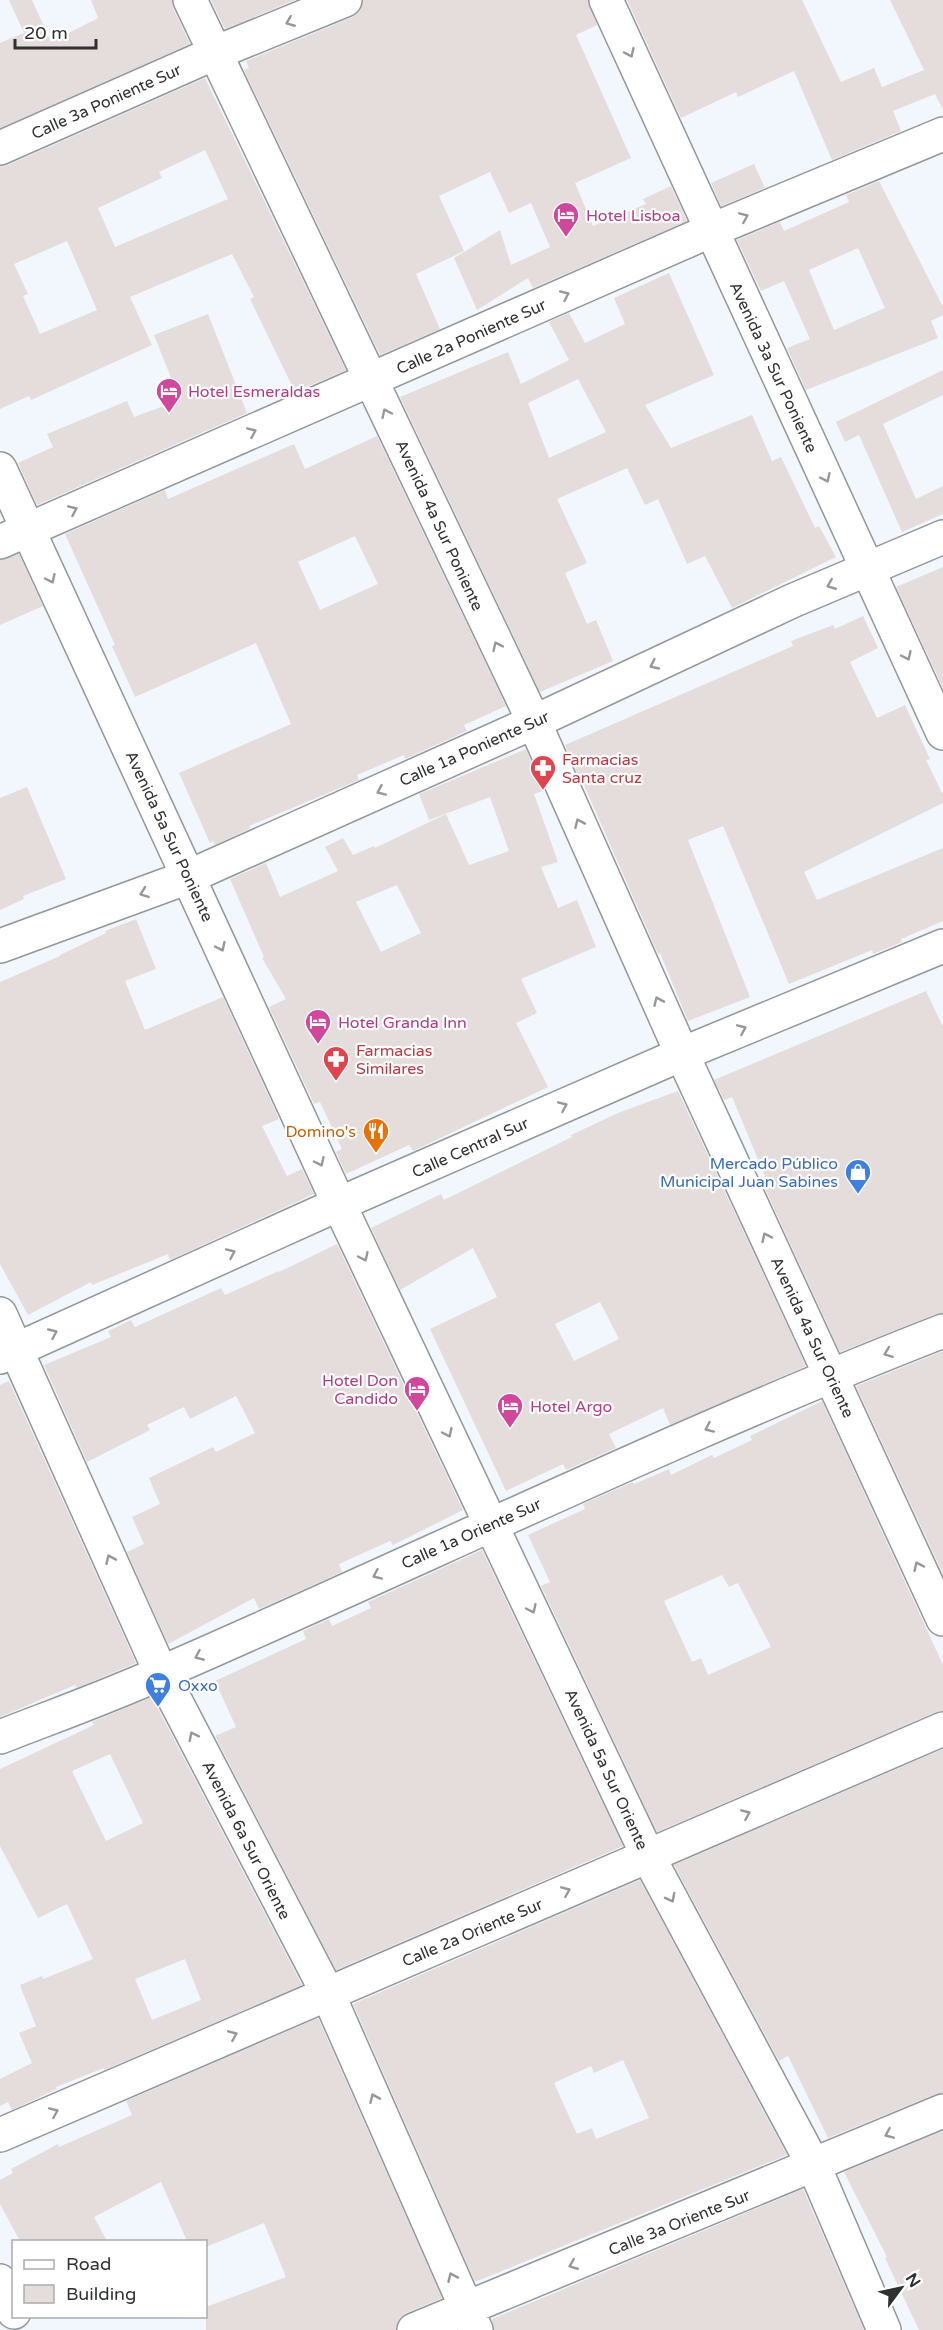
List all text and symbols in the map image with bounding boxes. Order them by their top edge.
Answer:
scale bar [15,12,96,50]
one-way arrow [286,15,297,27]
text: 20 m [24,22,68,44]
one-way arrow [623,47,635,58]
street label: Calle 3a Poniente Sur [28,60,185,144]
hotel icon: Hotel Lisboa [551,200,581,238]
place label: Hotel Lisboa [586,206,680,226]
one-way arrow [737,212,748,224]
street label: Avenida 3a Sur Poniente [725,279,822,456]
one-way arrow [558,290,569,302]
street label: Calle 2a Poniente Sur [393,295,550,379]
hotel icon: Hotel Esmeraldas [154,376,184,414]
place label: Hotel Esmeraldas [188,382,320,402]
one-way arrow [382,408,394,419]
one-way arrow [245,427,256,439]
street label: Avenida 4a Sur Poniente [391,437,488,614]
one-way arrow [818,472,830,483]
one-way arrow [66,505,77,517]
one-way arrow [44,573,56,584]
one-way arrow [827,578,838,590]
one-way arrow [493,641,504,652]
one-way arrow [900,649,912,660]
one-way arrow [649,657,660,669]
street label: Calle 1a Poniente Sur [396,707,553,791]
street label: Avenida 5a Sur Poniente [121,748,218,925]
place label: Farmacias Santa cruz [562,750,642,788]
pharmacy icon: Farmacias Santa cruz [528,753,558,791]
one-way arrow [377,783,388,795]
one-way arrow [574,818,586,829]
one-way arrow [140,886,151,898]
one-way arrow [213,941,225,952]
one-way arrow [654,996,666,1007]
hotel icon: Hotel Granda Inn [303,1007,333,1045]
place label: Hotel Granda Inn [338,1013,467,1033]
one-way arrow [736,1024,747,1036]
place label: Farmacias Similares [356,1041,433,1079]
pharmacy icon: Farmacias Similares [321,1044,351,1082]
one-way arrow [557,1101,568,1113]
street label: Calle Central Sur [409,1113,533,1183]
restaurant icon: Domino's [361,1116,391,1154]
place label: Domino's [285,1122,356,1142]
place label: Mercado Público Municipal Juan Sabines [660,1154,838,1192]
one-way arrow [313,1156,325,1167]
shop icon: Mercado Público Municipal Juan Sabines [843,1157,873,1195]
one-way arrow [762,1232,774,1243]
one-way arrow [225,1248,236,1260]
one-way arrow [357,1250,369,1261]
street label: Avenida 4a Sur Oriente [766,1254,858,1421]
one-way arrow [47,1329,58,1341]
one-way arrow [884,1345,894,1358]
place label: Hotel Don Candido [322,1371,398,1409]
hotel icon: Hotel Don Candido [402,1374,432,1412]
hotel icon: Hotel Argo [495,1391,525,1429]
place label: Hotel Argo [530,1397,612,1417]
one-way arrow [704,1421,715,1433]
one-way arrow [441,1426,453,1437]
street label: Calle 1a Oriente Sur [398,1494,545,1574]
one-way arrow [105,1555,117,1566]
one-way arrow [914,1562,926,1573]
one-way arrow [372,1568,383,1580]
one-way arrow [524,1603,536,1614]
one-way arrow [195,1649,206,1661]
supermarket icon: Oxxo [143,1670,173,1708]
place label: Oxxo [178,1676,218,1696]
street label: Avenida 5a Sur Oriente [560,1686,652,1853]
one-way arrow [189,1731,200,1742]
street label: Avenida 6a Sur Oriente [197,1758,295,1923]
one-way arrow [739,1809,750,1821]
one-way arrow [560,1886,571,1898]
one-way arrow [664,1892,675,1902]
street label: Calle 2a Oriente Sur [399,1894,547,1972]
one-way arrow [227,2030,238,2042]
one-way arrow [369,2093,381,2104]
one-way arrow [47,2107,58,2119]
one-way arrow [885,2127,896,2139]
street label: Calle 3a Oriente Sur [606,2185,754,2260]
legend [12,2240,207,2318]
text: Road [66,2253,111,2275]
one-way arrow [569,2258,580,2270]
north arrow [871,2258,931,2318]
text: N [901,2270,925,2291]
one-way arrow [447,2272,459,2283]
text: Building [66,2283,136,2305]

